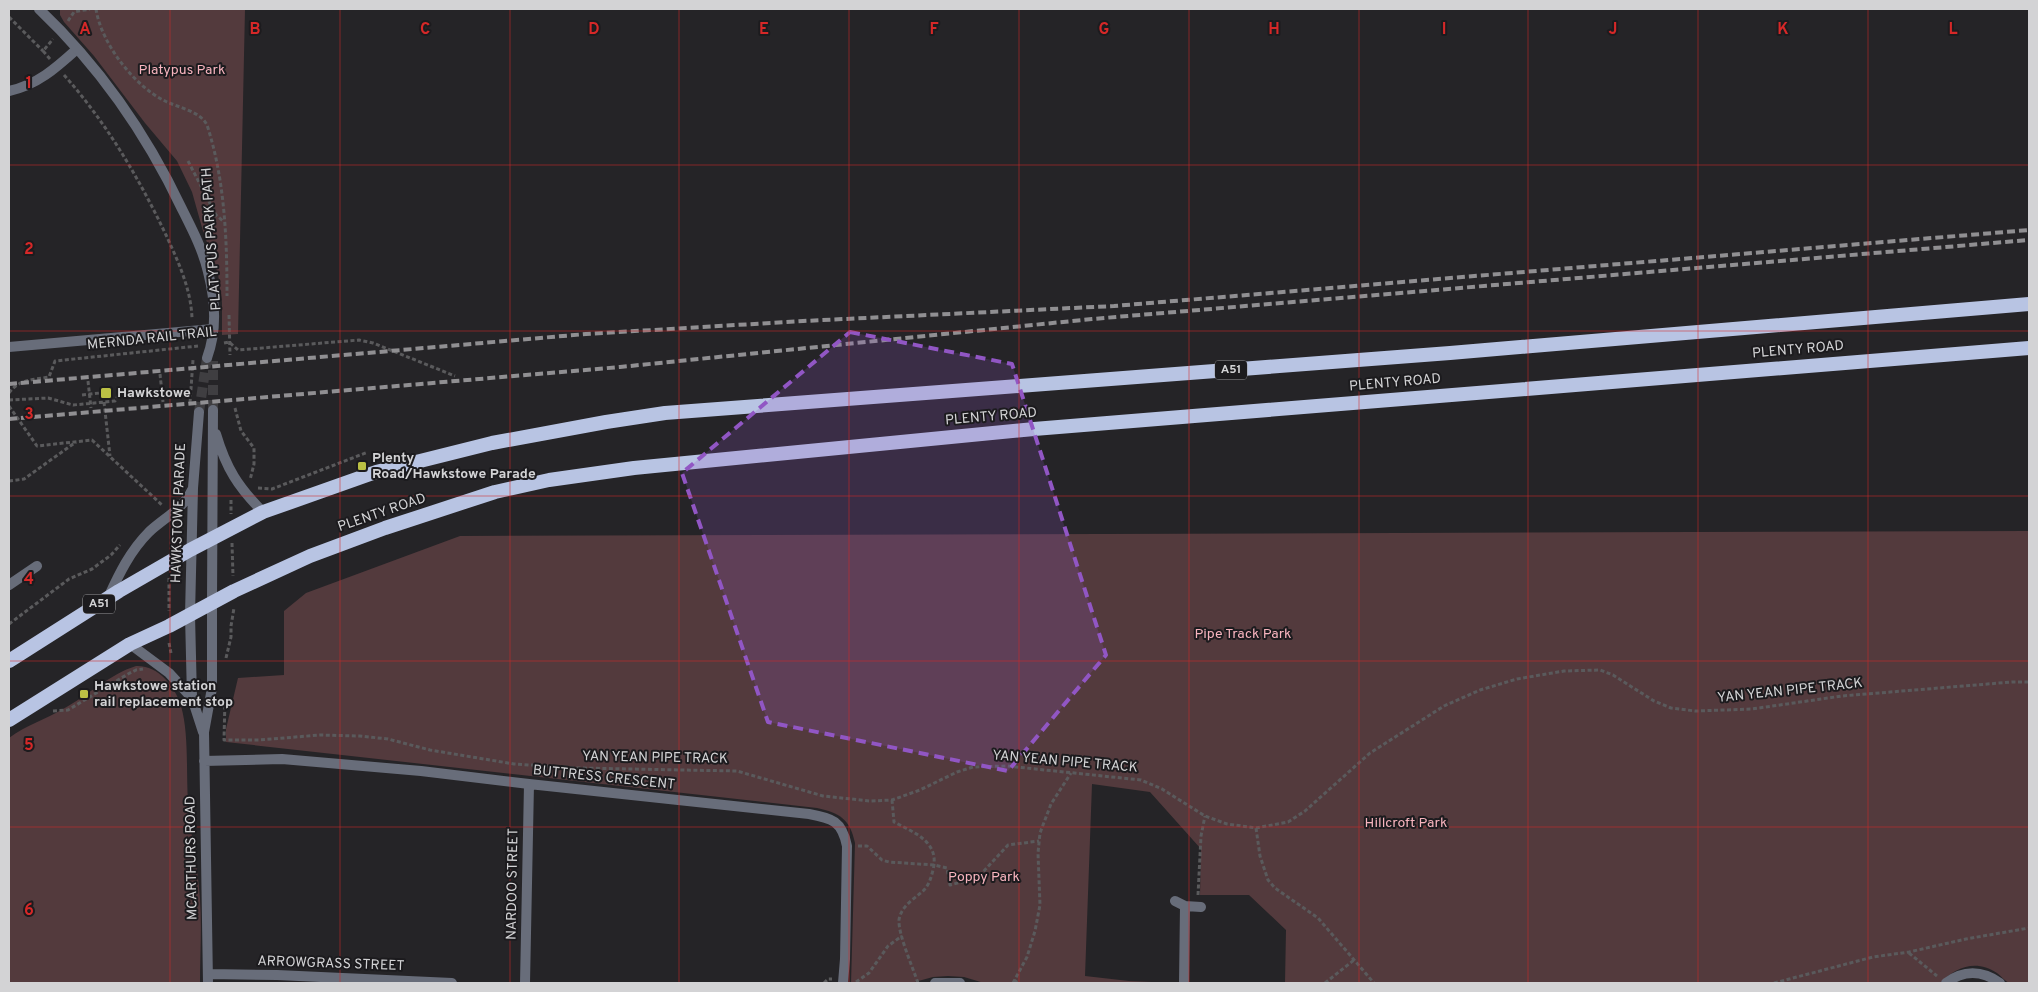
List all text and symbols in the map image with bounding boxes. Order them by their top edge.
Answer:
text: A [79,20,91,40]
text: B [249,20,261,40]
text: C [420,20,430,40]
text: D [588,20,600,40]
text: E [759,20,769,40]
text: F [929,20,939,40]
text: G [1099,20,1109,40]
text: H [1268,20,1280,40]
text: I [1442,20,1446,40]
text: J [1609,20,1617,40]
text: K [1777,20,1789,40]
text: L [1948,20,1958,40]
park label: Platypus Park [139,62,225,79]
text: 1 [26,74,32,94]
street label: PLATYPUS PARK PATH [199,167,225,311]
text: 2 [24,240,34,260]
street label: MERNDA RAIL TRAIL [86,324,218,354]
street label: PLENTY ROAD [1751,338,1845,362]
road number: A51 [1215,360,1247,380]
street label: PLENTY ROAD [1348,371,1442,395]
place label: Hawkstowe [117,385,191,402]
marker: Hawkstowe [99,386,113,400]
text: 3 [24,405,34,425]
street label: PLENTY ROAD [944,405,1038,429]
street label: HAWKSTOWE PARADE [168,443,190,583]
place label: Plenty Road/Hawkstowe Parade [372,450,536,483]
marker: Plenty Road/Hawkstowe Parade [356,460,368,472]
street label: PLENTY ROAD [336,490,428,536]
text: 4 [24,570,34,590]
road number: A51 [83,594,115,614]
park label: Pipe Track Park [1194,626,1292,643]
street label: YAN YEAN PIPE TRACK [1717,675,1863,707]
place label: Hawkstowe station rail replacement stop [94,678,233,711]
marker: Hawkstowe station rail replacement stop [78,688,90,700]
text: 5 [24,736,34,756]
street label: YAN YEAN PIPE TRACK [992,747,1138,777]
street label: YAN YEAN PIPE TRACK [582,748,728,768]
street label: BUTTRESS CRESCENT [532,762,676,794]
street label: MCARTHURS ROAD [182,796,202,920]
park label: Hillcroft Park [1365,815,1447,832]
street label: NARDOO STREET [504,828,522,940]
park label: Poppy Park [948,869,1020,886]
text: 6 [24,901,34,921]
street label: ARROWGRASS STREET [257,953,405,975]

